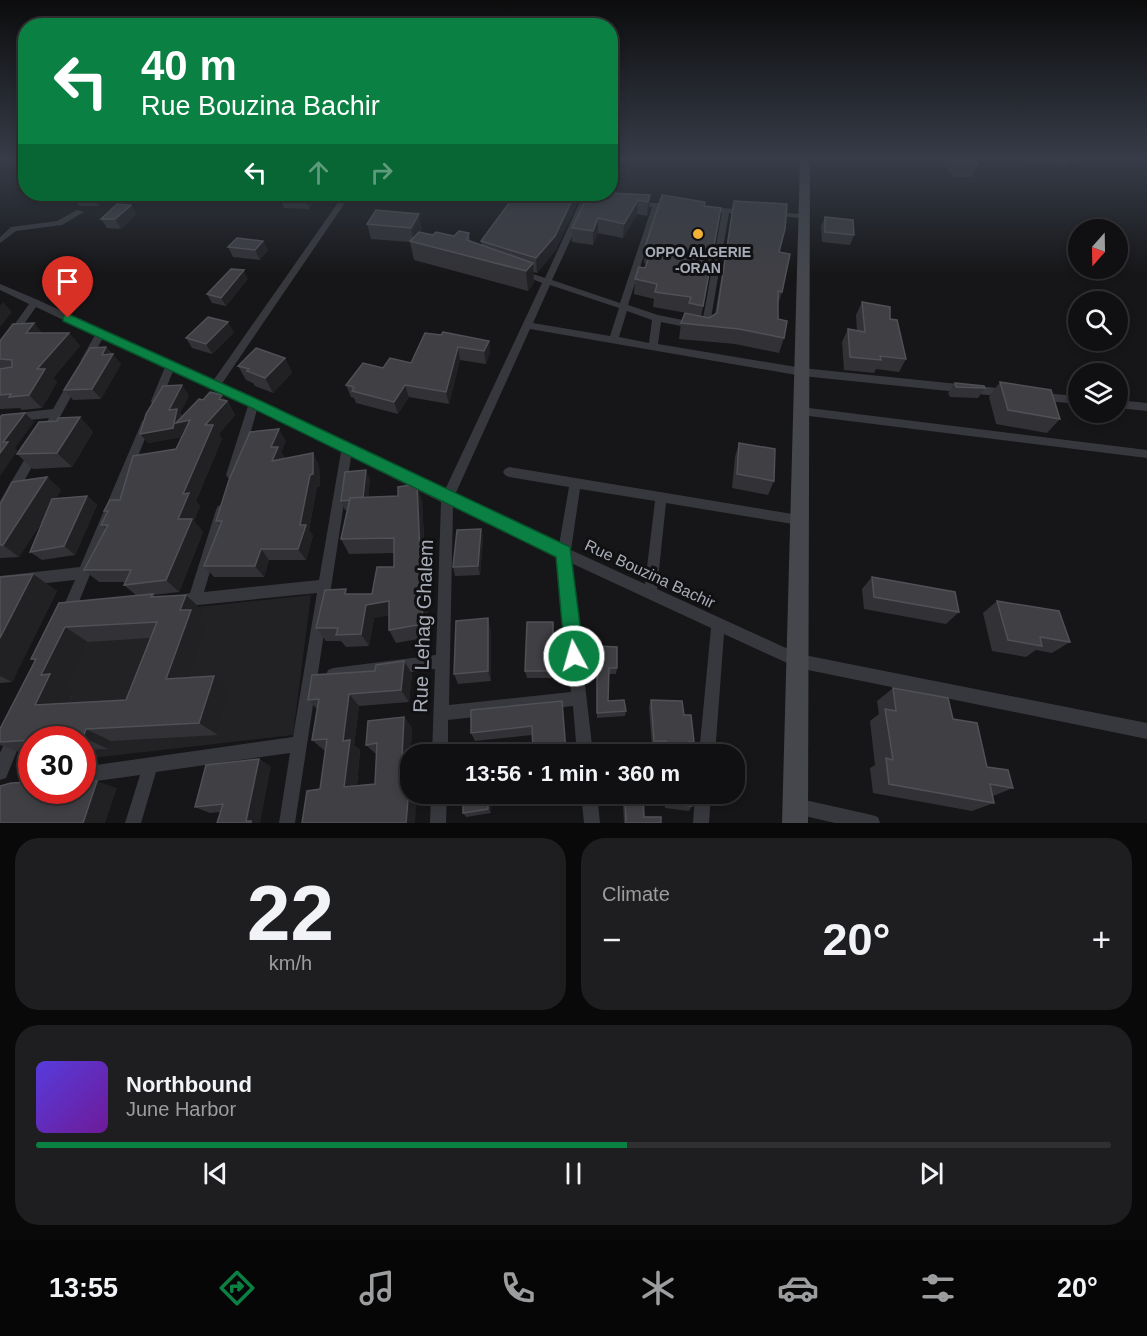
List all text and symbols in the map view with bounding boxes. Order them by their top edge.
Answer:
icon: left [42,42,120,120]
text: 40 m [141,42,237,89]
text: Rue Bouzina Bachir [141,91,380,121]
icon: left [239,156,272,189]
icon: ahead [302,156,335,189]
icon: right [365,156,398,189]
north arrow [1068,219,1128,279]
map controls [1068,219,1128,423]
marker: OPPO ALGERIE -ORAN [691,227,705,241]
place label: OPPO ALGERIE -ORAN [645,244,751,276]
pin [42,256,93,318]
icon: arrive [51,265,84,298]
button: search [1068,291,1128,351]
button: layers [1068,363,1128,423]
street label: Rue Bouzina Bachir [582,536,718,612]
street label: Rue Lehag Ghalem [409,539,437,713]
position arrow [542,624,606,688]
speed limit sign: 30 [18,726,96,804]
text: 13:56 · 1 min · 360 m [465,761,680,786]
text: 22 [247,869,334,957]
text: Climate [602,883,670,905]
text: 20° [822,914,891,965]
text: − [602,921,621,958]
text: + [1092,921,1111,958]
text: km/h [269,952,312,974]
text: Northbound [126,1072,252,1097]
text: June Harbor [126,1098,236,1120]
icon: previous [199,1157,232,1190]
icon: pause [557,1157,590,1190]
icon: next [915,1157,948,1190]
icon: directions [216,1267,258,1309]
icon: music [356,1267,398,1309]
icon: phone [497,1267,539,1309]
icon: climate [637,1267,679,1309]
icon: car [777,1267,819,1309]
icon: filters [917,1267,959,1309]
text: 13:55 [49,1273,118,1303]
text: 20° [1057,1273,1098,1303]

